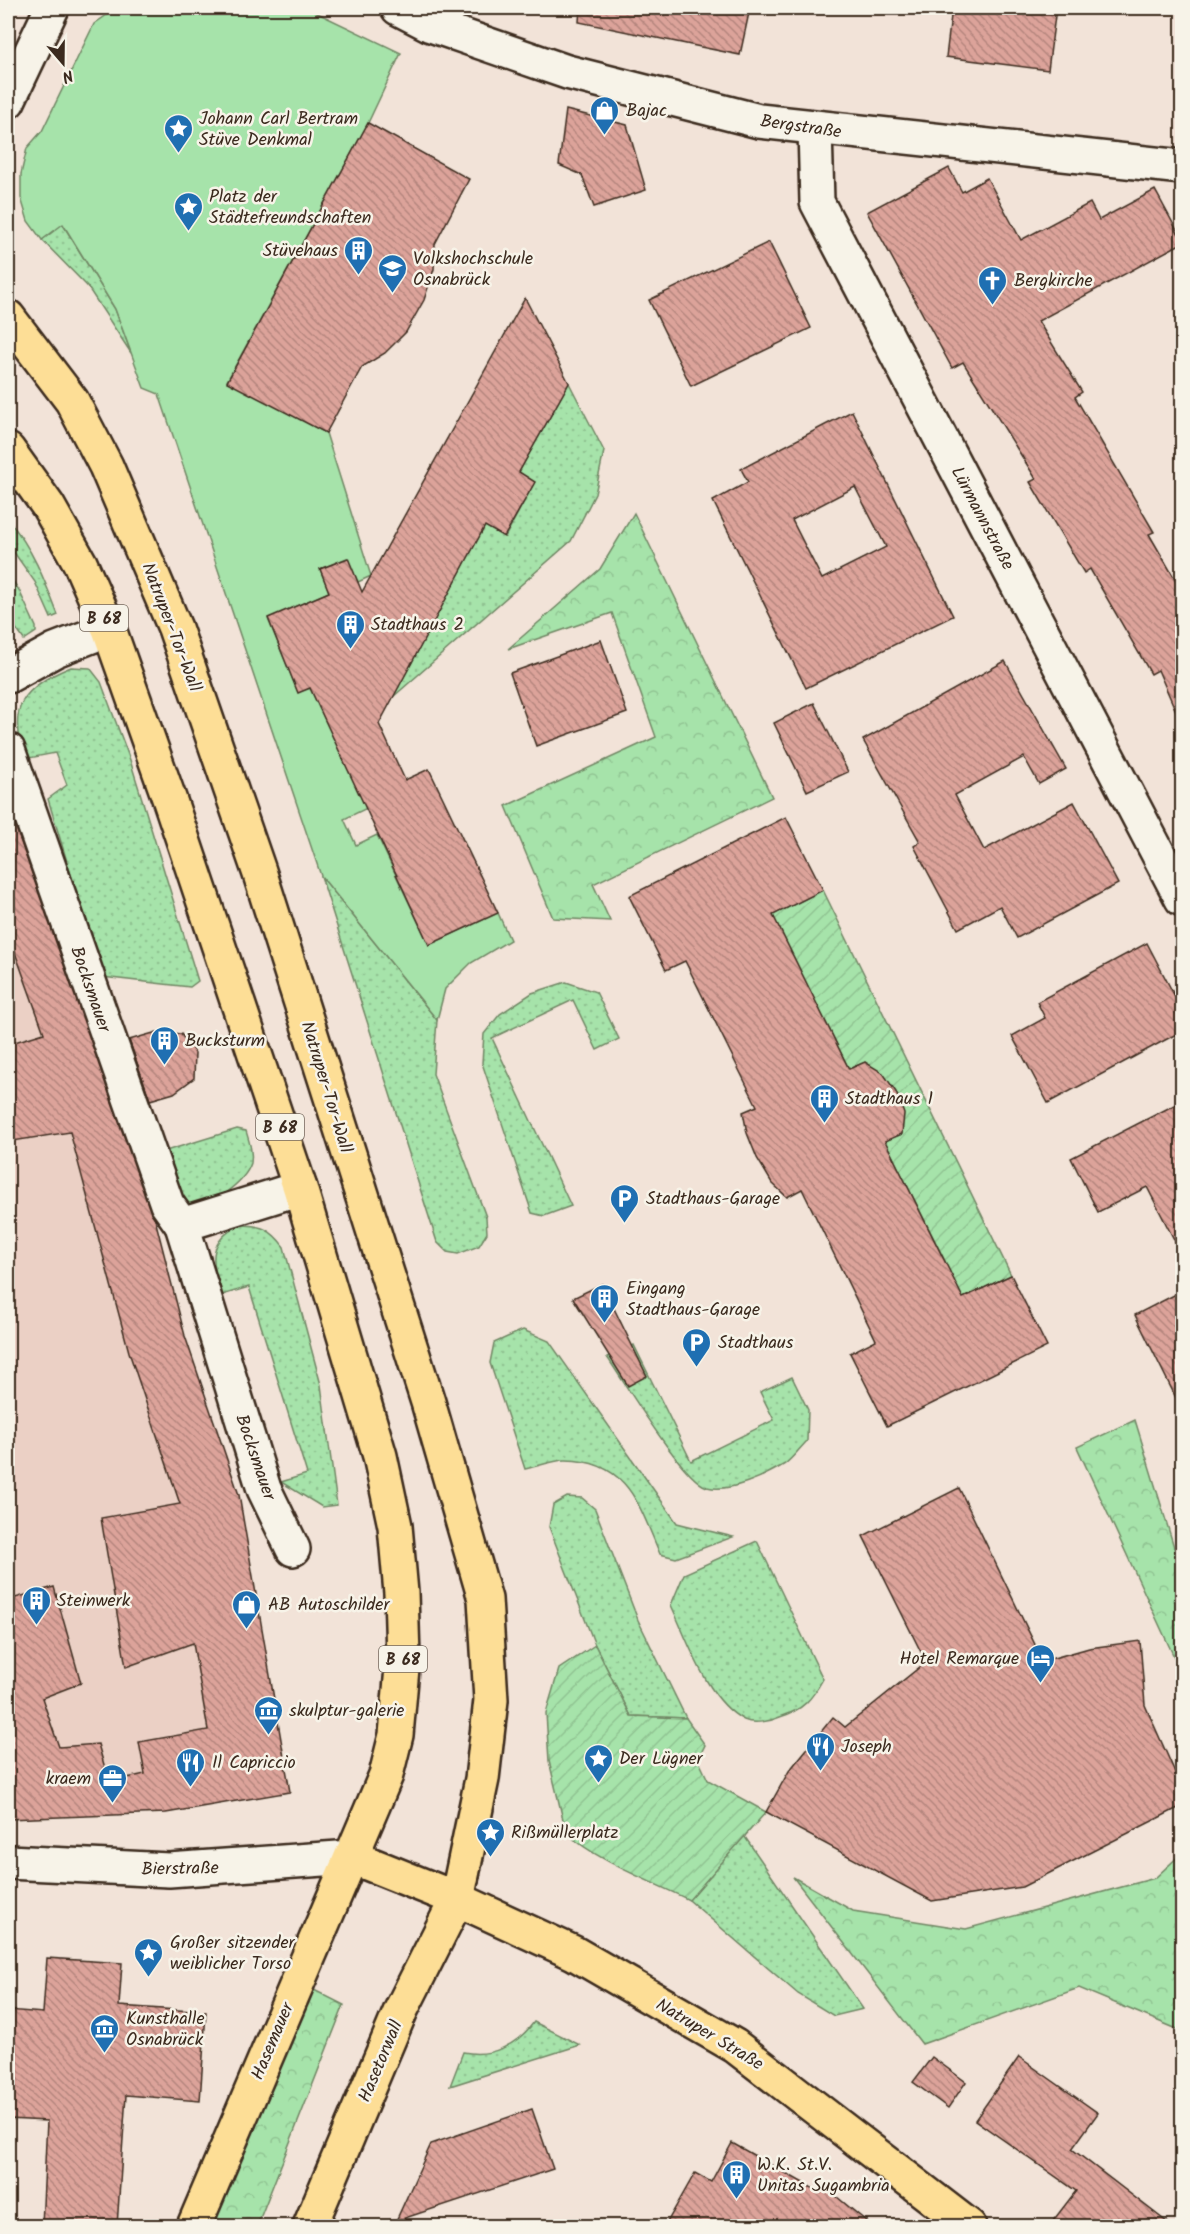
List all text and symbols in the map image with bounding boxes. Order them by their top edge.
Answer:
north arrow [33,33,93,93]
text: N [59,62,77,89]
shop icon: Bajac [589,94,621,136]
place label: Bajac [626,97,667,126]
place label: Johann Carl Bertram Stüve Denkmal [199,105,358,155]
street label: Bergstraße [758,107,843,148]
place icon: Johann Carl Bertram Stüve Denkmal [162,112,194,154]
place label: Platz der Städtefreundschaften [209,183,371,233]
place icon: Platz der Städtefreundschaften [172,190,204,232]
building icon: Stüvehaus [343,234,375,276]
place label: Stüvehaus [263,237,338,266]
place label: Volkshochschule Osnabrück [413,245,533,295]
school or university icon: Volkshochschule Osnabrück [376,252,408,294]
church icon: Bergkirche [977,264,1009,306]
place label: Bergkirche [1014,267,1093,296]
street label: Lürmannstraße [942,462,1021,576]
street label: Natruper-Tor-Wall [133,559,209,697]
road number: B 68 [80,605,128,631]
building icon: Stadthaus 2 [334,608,366,650]
place label: Stadthaus 2 [371,611,464,640]
street label: Bocksmauer [61,943,118,1037]
street label: Natruper-Tor-Wall [292,1018,360,1157]
building icon: Bucksturm [148,1024,180,1066]
place label: Bucksturm [185,1027,265,1056]
building icon: Stadthaus 1 [808,1082,840,1124]
place label: Stadthaus 1 [845,1085,933,1114]
road number: B 68 [256,1114,304,1140]
parking icon: Stadthaus-Garage [609,1182,641,1224]
place label: Stadthaus-Garage [646,1185,780,1214]
place label: Eingang Stadthaus-Garage [626,1275,760,1325]
building icon: Eingang Stadthaus-Garage [589,1282,621,1324]
parking icon: Stadthaus [681,1326,713,1368]
place label: Stadthaus [718,1329,794,1358]
street label: Bocksmauer [226,1411,283,1505]
building icon: Steinwerk [20,1584,52,1626]
place label: Steinwerk [57,1587,131,1616]
shop icon: AB Autoschilder [231,1588,263,1630]
place label: AB Autoschilder [268,1591,390,1620]
hotel icon: Hotel Remarque [1024,1642,1056,1684]
place label: Hotel Remarque [899,1645,1019,1674]
road number: B 68 [379,1646,427,1672]
museum icon: skulptur-galerie [252,1694,284,1736]
place label: skulptur-galerie [289,1697,404,1726]
restaurant icon: Joseph [804,1730,836,1772]
place label: Joseph [841,1733,892,1762]
place icon: Der Lügner [582,1742,614,1784]
place label: Der Lügner [619,1745,704,1774]
restaurant icon: Il Capriccio [175,1746,207,1788]
place label: Il Capriccio [212,1749,296,1778]
office icon: kraem [96,1762,128,1804]
place label: kraem [46,1765,91,1794]
place icon: Rißmüllerplatz [474,1816,506,1858]
place label: Rißmüllerplatz [511,1819,619,1848]
street label: Bierstraße [141,1854,219,1885]
place label: Großer sitzender weiblicher Torso [170,1929,296,1979]
place icon: Großer sitzender weiblicher Torso [133,1936,165,1978]
street label: Natruper Straße [650,1992,769,2079]
street label: Hasemauer [244,1997,303,2085]
place label: Kunsthalle Osnabrück [126,2005,205,2055]
museum icon: Kunsthalle Osnabrück [89,2012,121,2054]
street label: Hasetorwall [351,2015,412,2107]
place label: W.K. St.V. Unitas Sugambria [757,2151,890,2201]
building icon: W.K. St.V. Unitas Sugambria [720,2158,752,2200]

